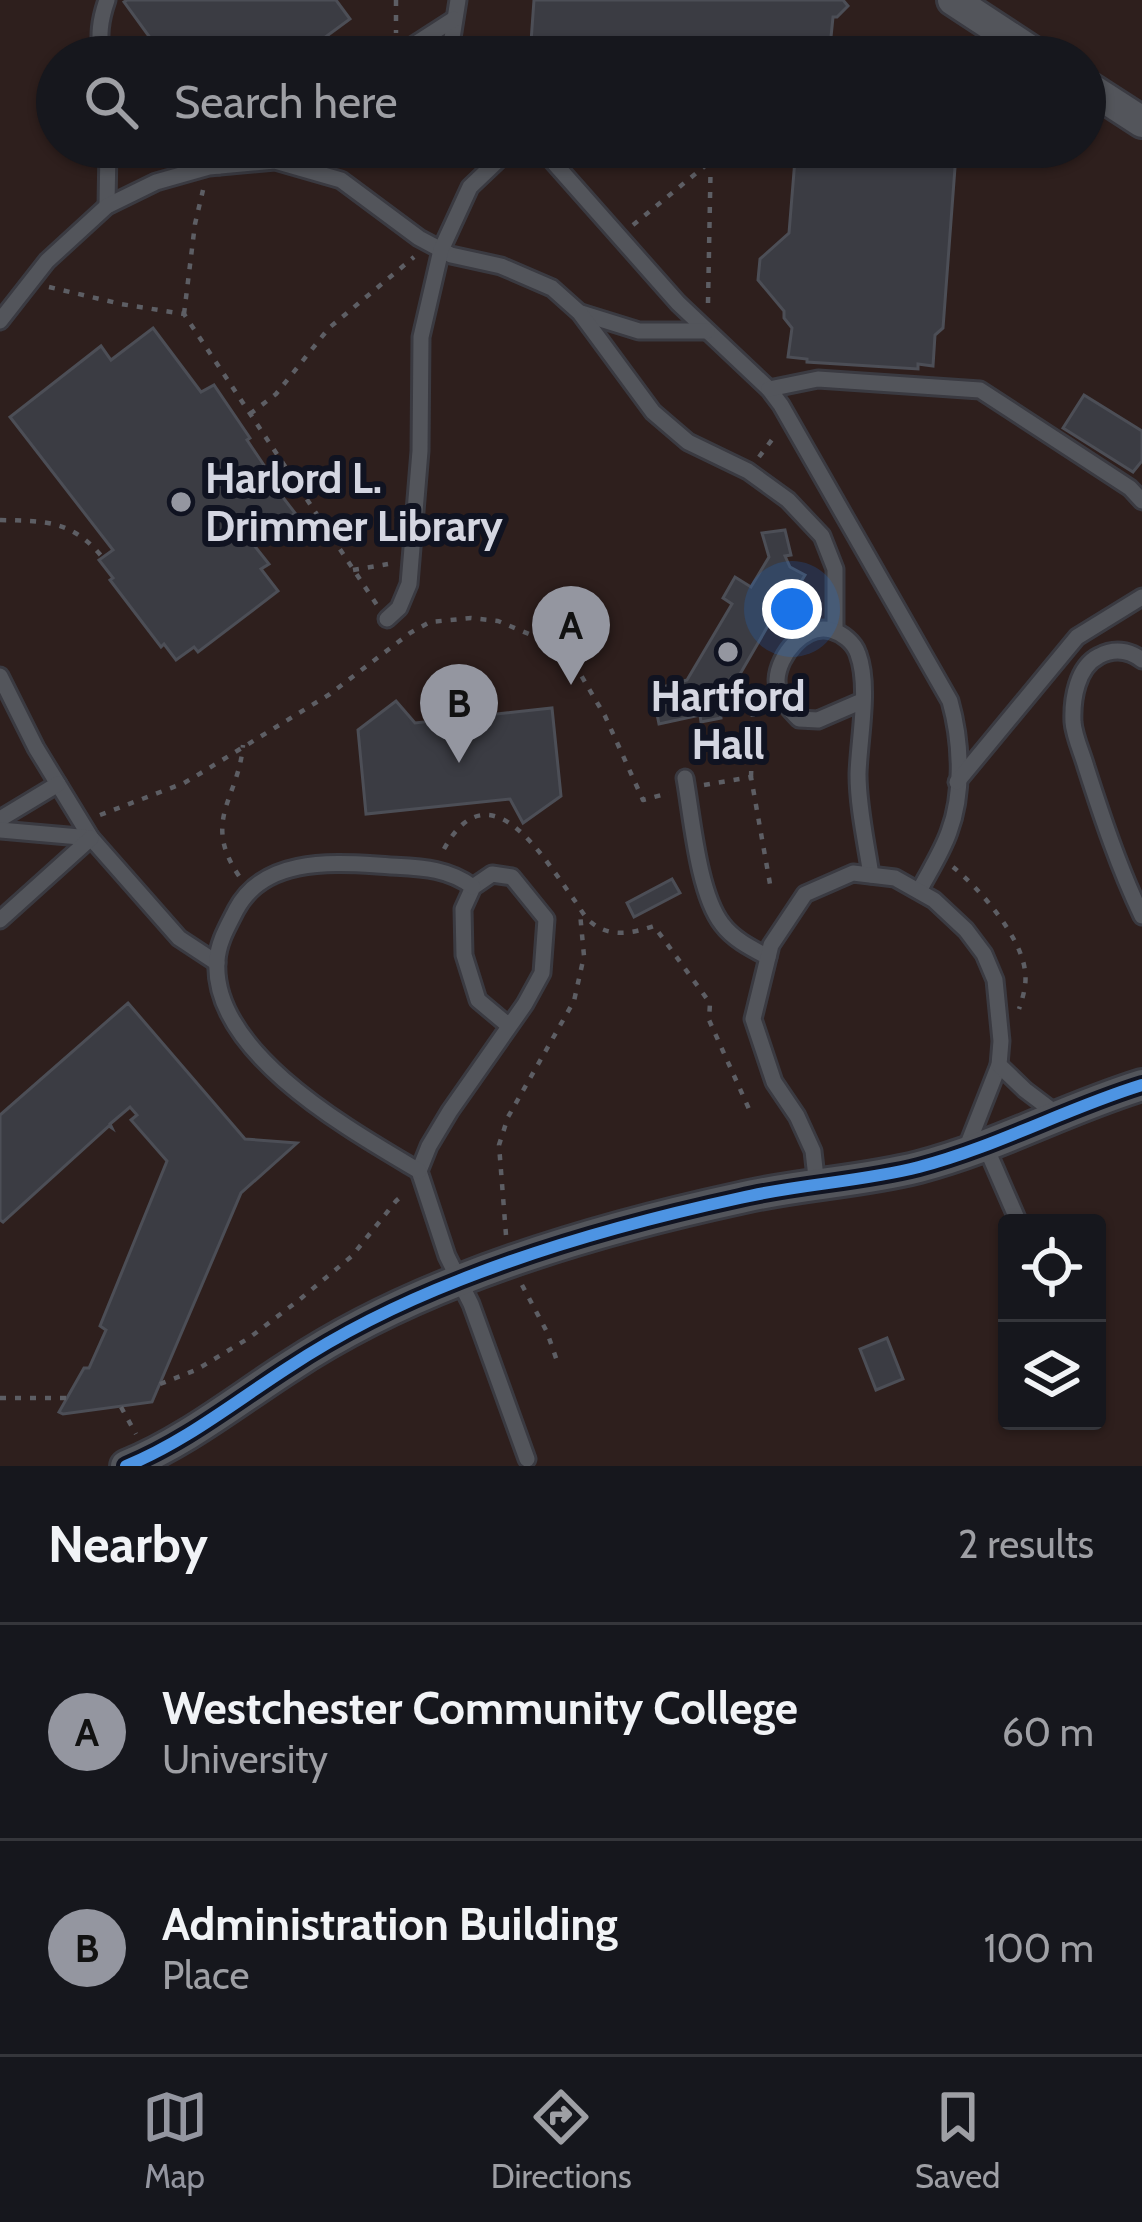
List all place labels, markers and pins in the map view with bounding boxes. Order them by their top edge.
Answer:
place label: Harlord L. Drimmer Library [205,452,503,552]
marker: Harlord L. Drimmer Library [168,489,194,515]
pin: A [532,586,610,685]
marker: Hartford Hall [715,639,741,665]
pin: B [420,664,498,763]
place label: Hartford Hall [651,670,805,770]

